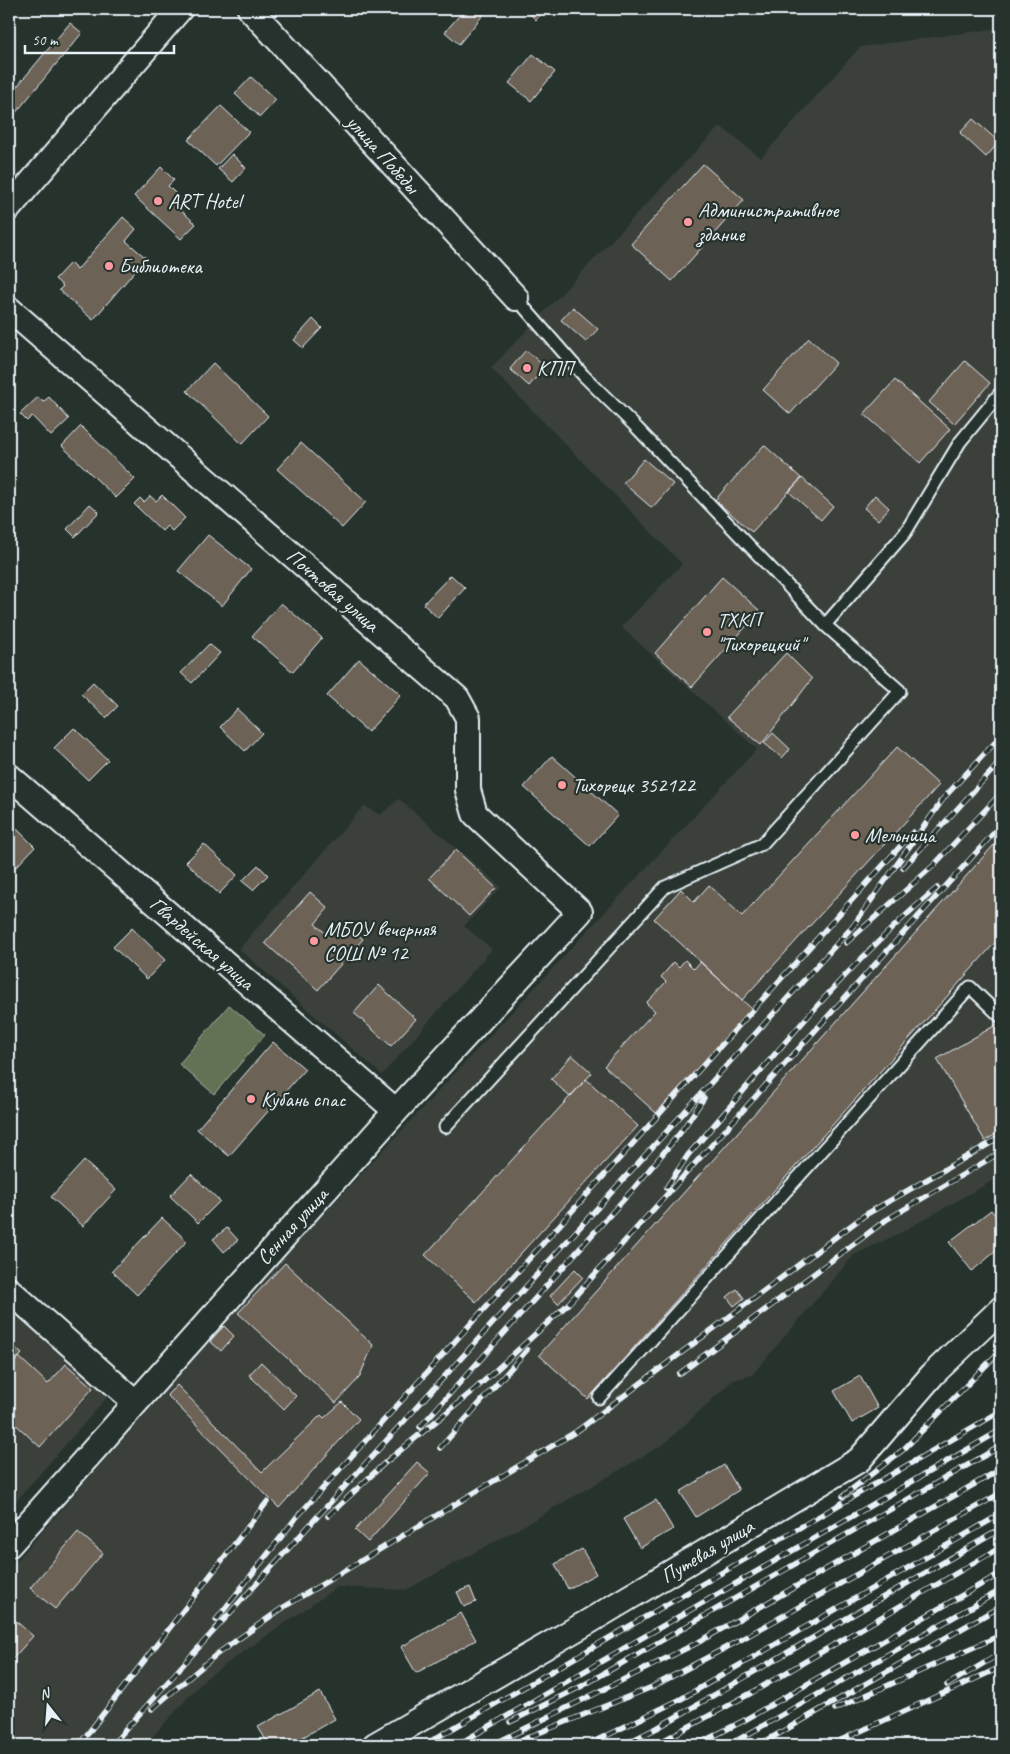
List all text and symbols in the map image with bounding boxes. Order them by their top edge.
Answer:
scale bar [25,22,174,54]
text: 50 m [32,31,59,50]
street label: улица Победы [340,108,426,200]
place label: ART Hotel [168,188,245,214]
marker: ART Hotel [152,195,164,207]
place label: Административное здание [695,197,839,248]
marker: Административное здание [682,216,694,228]
place label: Библиотека [119,253,203,279]
marker: Библиотека [103,260,115,272]
place label: КПП [537,355,577,381]
marker: КПП [521,362,533,374]
street label: Почтовая улица [281,543,386,638]
place label: ТХКП "Тихорецкий" [717,607,809,657]
marker: ТХКП "Тихорецкий" [701,626,713,638]
place label: Тихорецк 352122 [572,772,696,798]
marker: Тихорецк 352122 [556,779,568,791]
place label: Мельница [865,822,938,848]
marker: Мельница [849,829,861,841]
street label: Гвардейская улица [145,891,261,996]
place label: МБОУ вечерняя СОШ № 12 [324,916,437,966]
marker: МБОУ вечерняя СОШ № 12 [308,935,320,947]
place label: Кубань спас [261,1086,347,1112]
marker: Кубань спас [245,1093,257,1105]
street label: Сенная улица [251,1180,335,1270]
street label: Путевая улица [656,1512,760,1589]
north arrow [22,1682,72,1732]
text: N [38,1684,53,1703]

